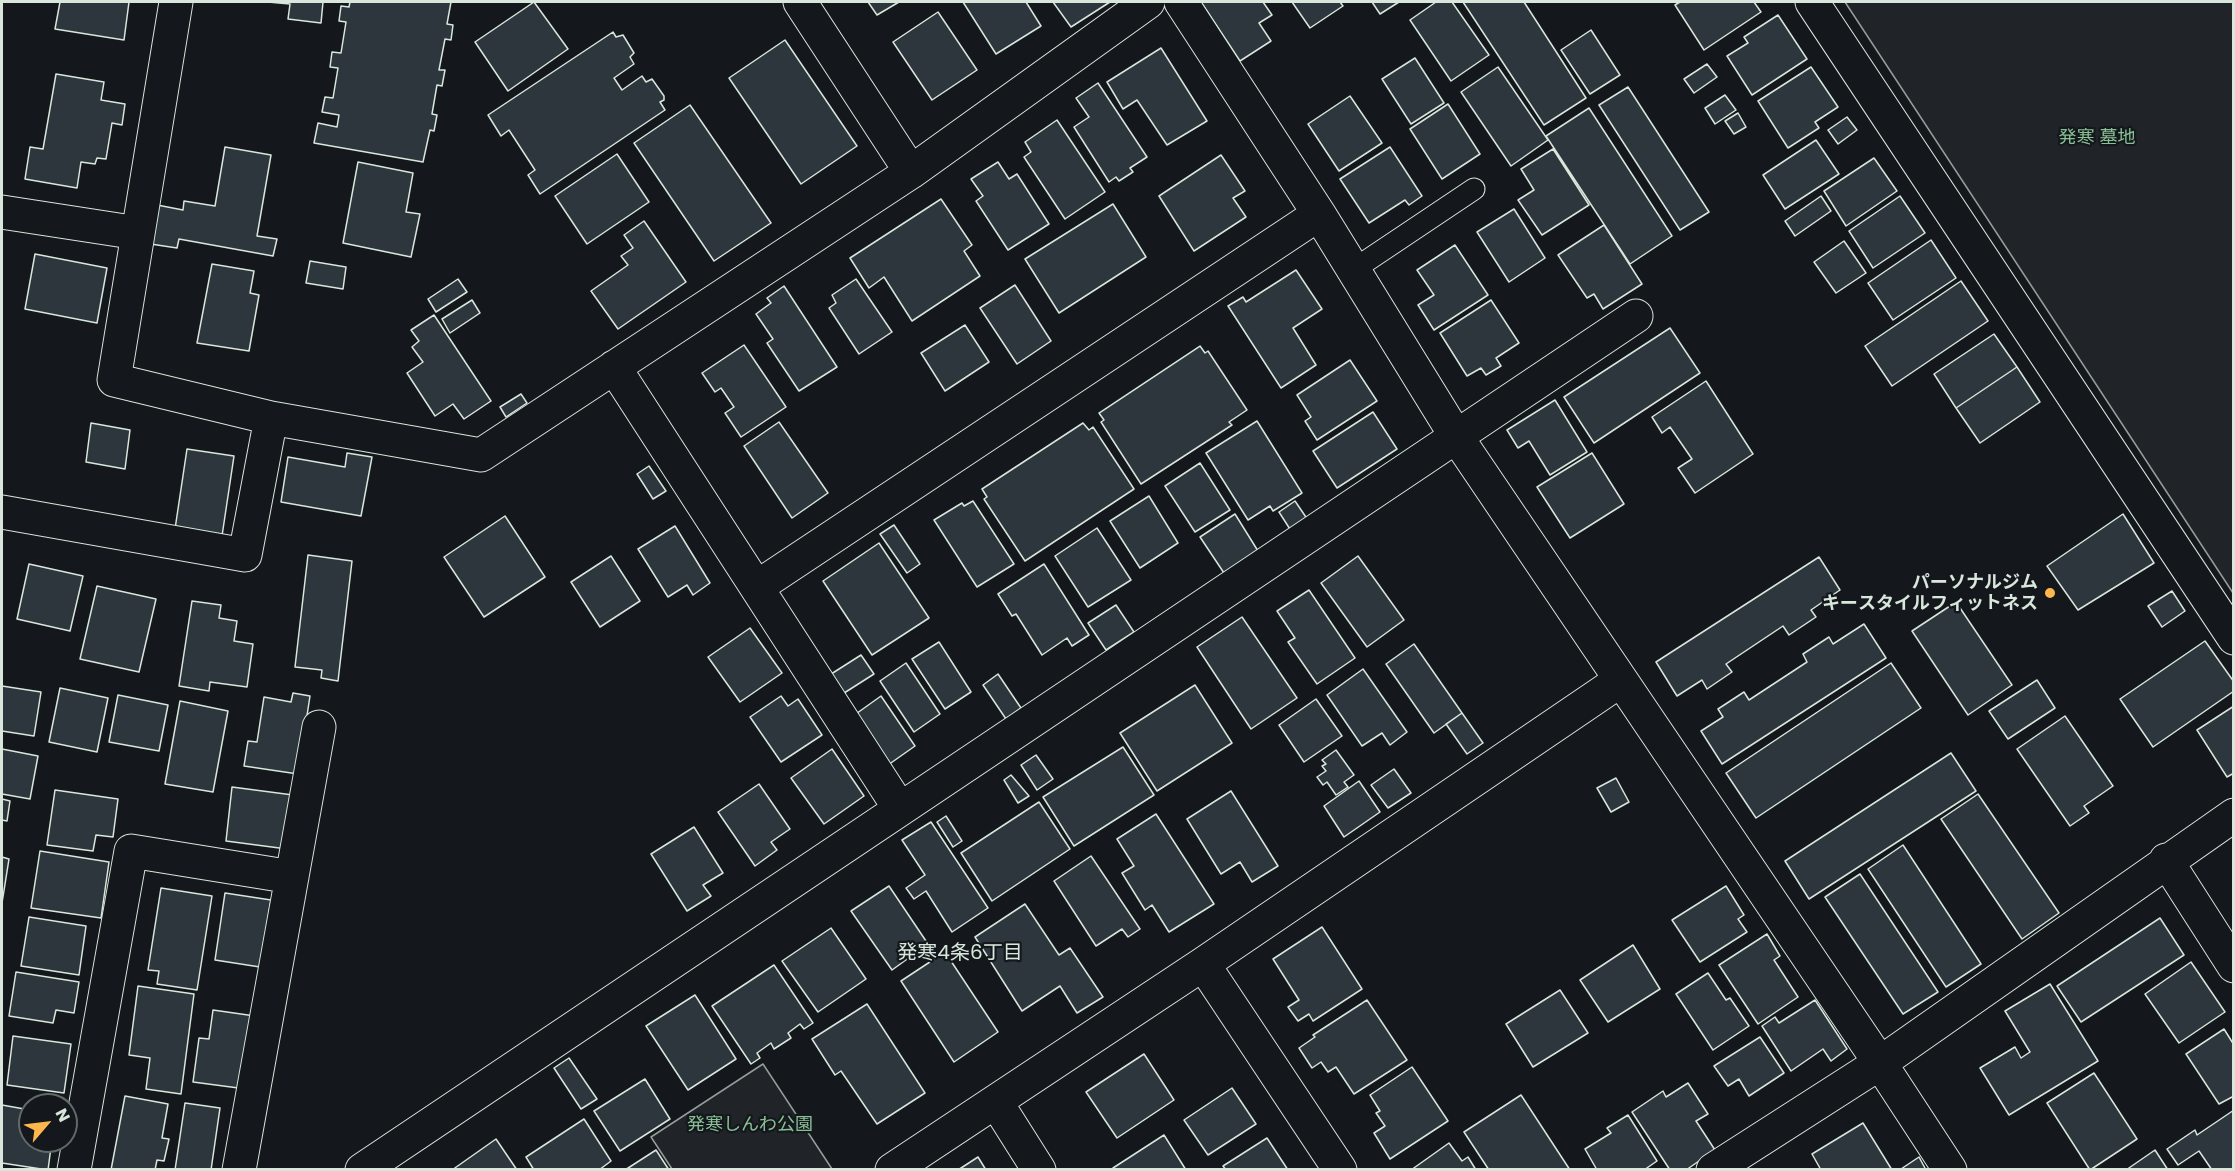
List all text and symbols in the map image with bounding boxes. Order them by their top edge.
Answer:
park label: 発寒 墓地 [2059,127,2135,149]
place label: パーソナルジム キースタイルフィットネス [1822,572,2038,614]
marker: パーソナルジム キースタイルフィットネス [2043,586,2057,600]
district label: 発寒4条6丁目 [897,942,1023,966]
north arrow [18,1093,78,1153]
text: N [50,1105,76,1126]
park label: 発寒しんわ公園 [687,1114,813,1136]

